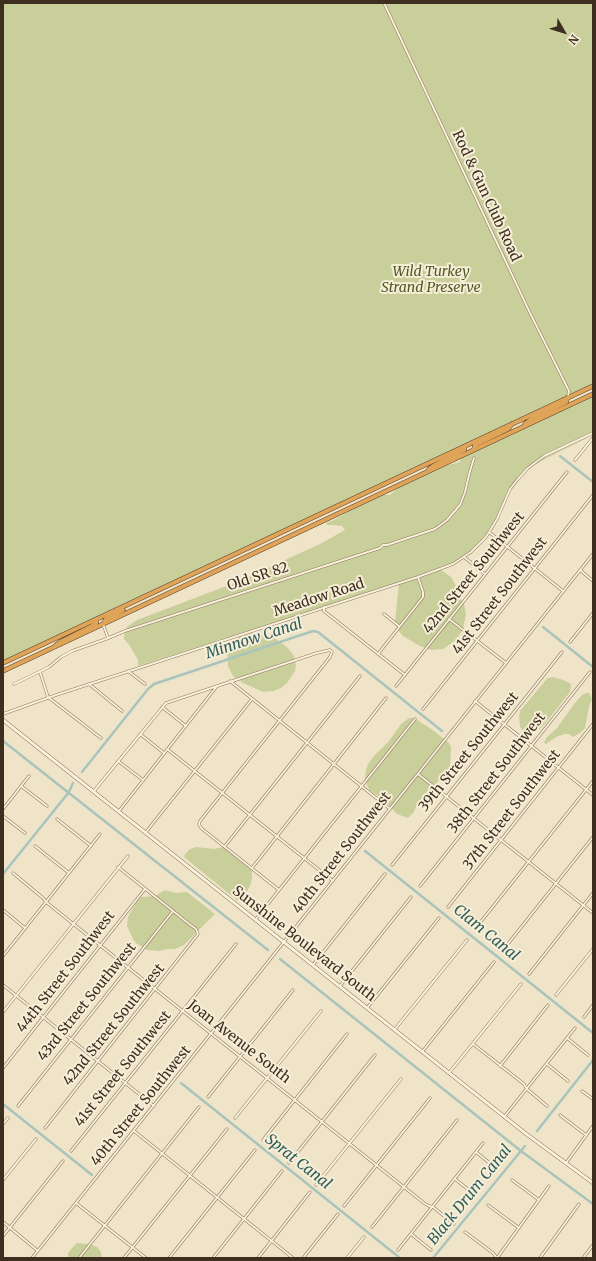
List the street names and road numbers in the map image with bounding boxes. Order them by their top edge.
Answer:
street label: Rod & Gun Club Road [448,128,524,264]
street label: 42nd Street Southwest [420,509,528,637]
street label: 41st Street Southwest [449,534,551,658]
street label: Old SR 82 [225,559,291,595]
street label: Meadow Road [272,575,366,621]
street label: 39th Street Southwest [416,689,522,815]
street label: 38th Street Southwest [445,709,549,837]
street label: 37th Street Southwest [460,747,564,873]
street label: 40th Street Southwest [289,789,395,917]
street label: Sunshine Boulevard South [229,883,379,1005]
street label: 44th Street Southwest [13,908,119,1036]
street label: 43rd Street Southwest [34,939,140,1065]
street label: 42nd Street Southwest [60,961,168,1089]
street label: Joan Avenue South [184,997,294,1087]
street label: 41st Street Southwest [71,1008,175,1130]
street label: 40th Street Southwest [87,1042,195,1170]

